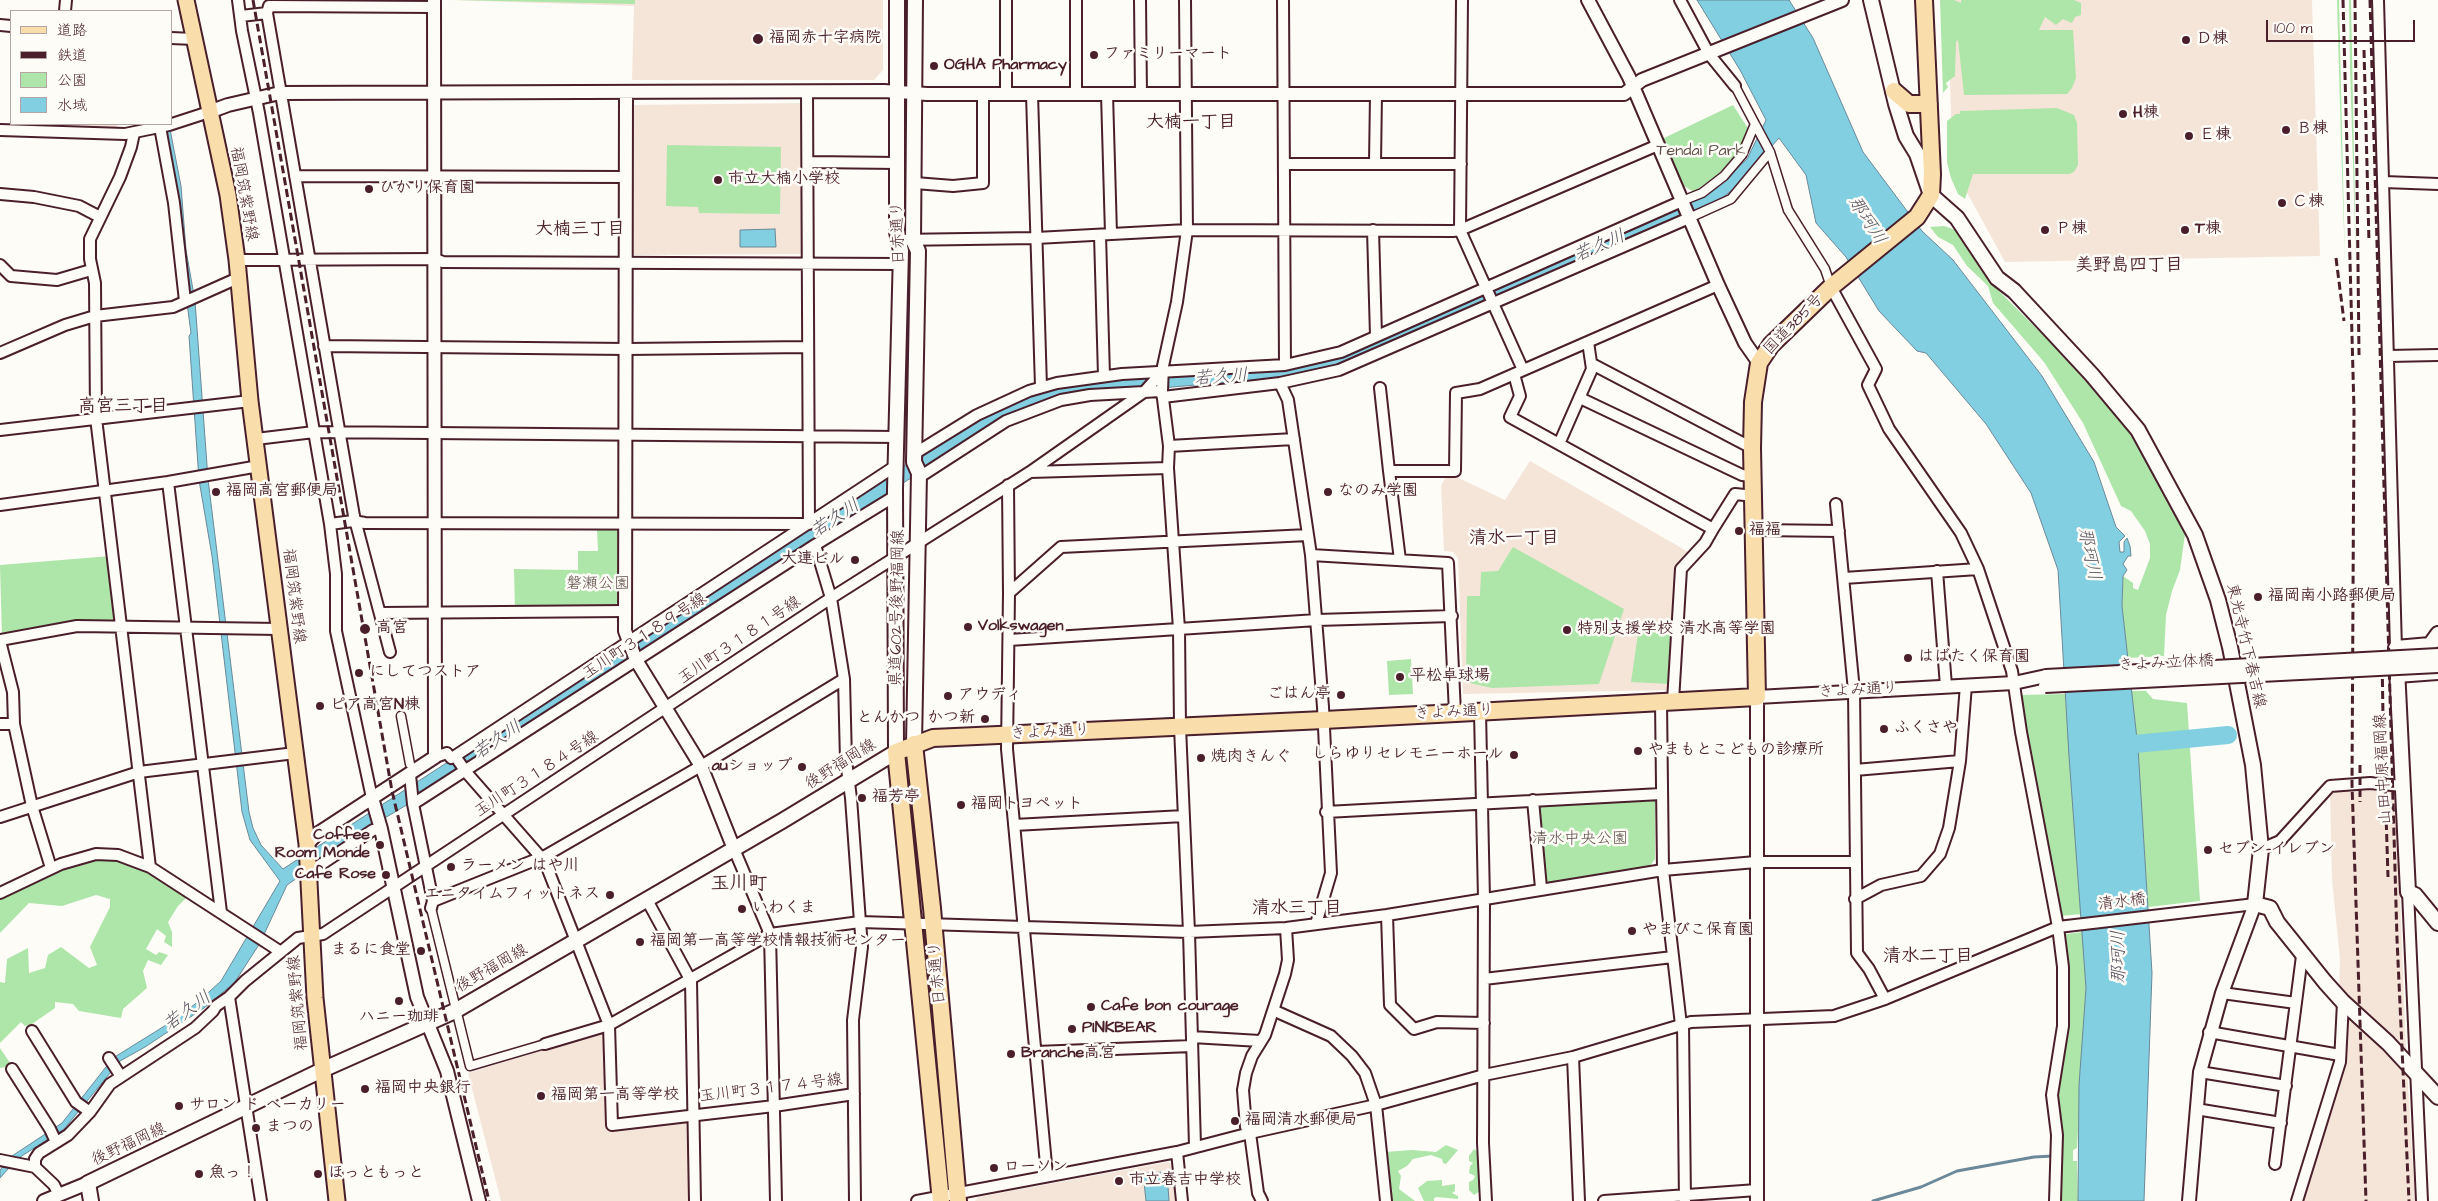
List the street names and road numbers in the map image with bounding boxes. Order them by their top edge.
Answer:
street label: 福岡筑紫野線 [225,145,261,243]
street label: 日赤通り [888,201,910,265]
street label: 国道385号 [1760,290,1828,360]
street label: 県道602号後野福岡線 [887,529,909,687]
street label: 福岡筑紫野線 [278,547,308,645]
street label: 東光寺竹下春吉線 [2221,581,2269,711]
street label: 玉川町３１８９号線 [579,590,711,684]
street label: 玉川町３１８１号線 [675,593,805,689]
street label: きよみ立体橋 [2118,652,2214,676]
street label: きよみ通り [1818,679,1898,703]
street label: きよみ通り [1414,701,1494,725]
street label: 山田中原福岡線 [2371,713,2397,825]
street label: きよみ通り [1010,721,1090,745]
street label: 玉川町３１８４号線 [471,728,603,822]
street label: 後野福岡線 [802,736,880,794]
street label: 清水橋 [2097,891,2147,915]
street label: 日赤通り [926,940,950,1006]
street label: 後野福岡線 [453,941,531,997]
street label: 福岡筑紫野線 [285,954,313,1052]
street label: 玉川町３１７４号線 [698,1071,844,1107]
street label: 後野福岡線 [89,1119,169,1171]

